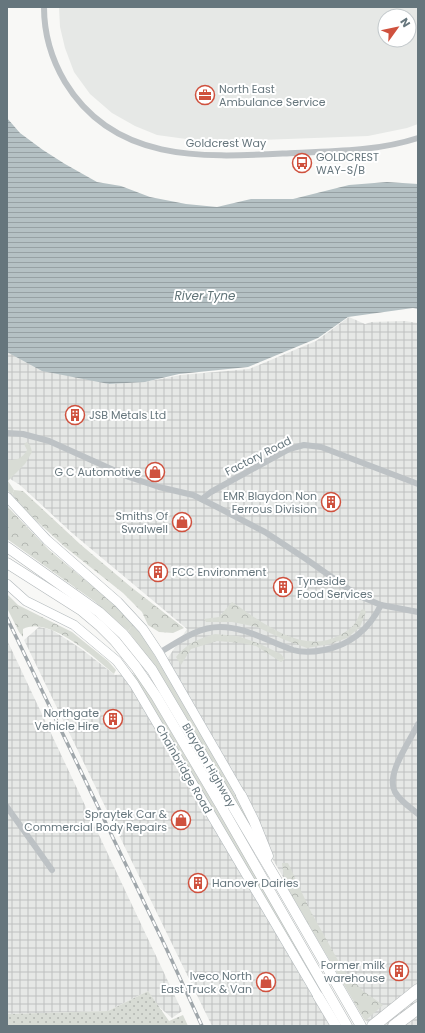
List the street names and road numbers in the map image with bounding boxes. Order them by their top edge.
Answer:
street label: Goldcrest Way [186,135,267,151]
street label: Factory Road [222,432,294,480]
street label: Blaydon Highway [178,720,240,811]
street label: Chainbridge Road [152,722,216,816]

